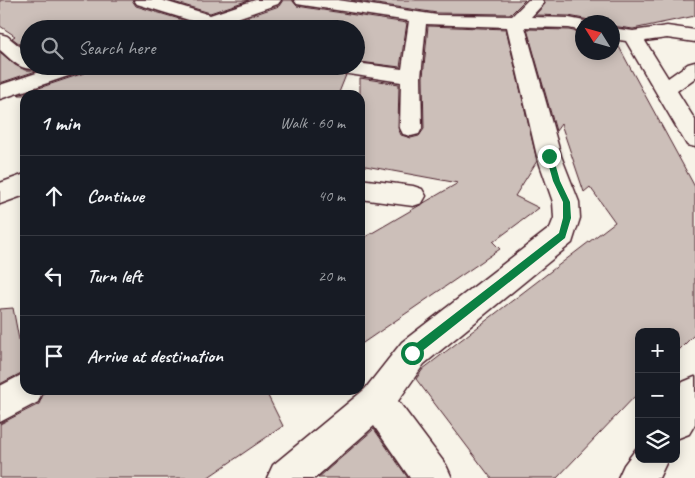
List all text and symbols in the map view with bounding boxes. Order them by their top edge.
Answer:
north arrow [575,15,620,60]
search box [20,20,365,75]
icon: search [38,34,66,62]
text: Search here [78,36,155,60]
text: 1 min [40,110,80,136]
text: Walk · 60 m [280,113,345,133]
route end [538,145,561,168]
icon: ahead [40,182,68,210]
text: Continue [87,184,144,208]
text: 40 m [318,186,345,206]
icon: left [40,262,68,290]
text: Turn left [87,264,142,288]
text: 20 m [318,266,345,286]
map controls [635,328,680,463]
button: + [635,328,680,373]
icon: arrive [40,342,68,370]
route start [401,342,424,365]
text: Arrive at destination [87,344,223,368]
button: − [635,373,680,418]
button: layers [635,418,680,463]

